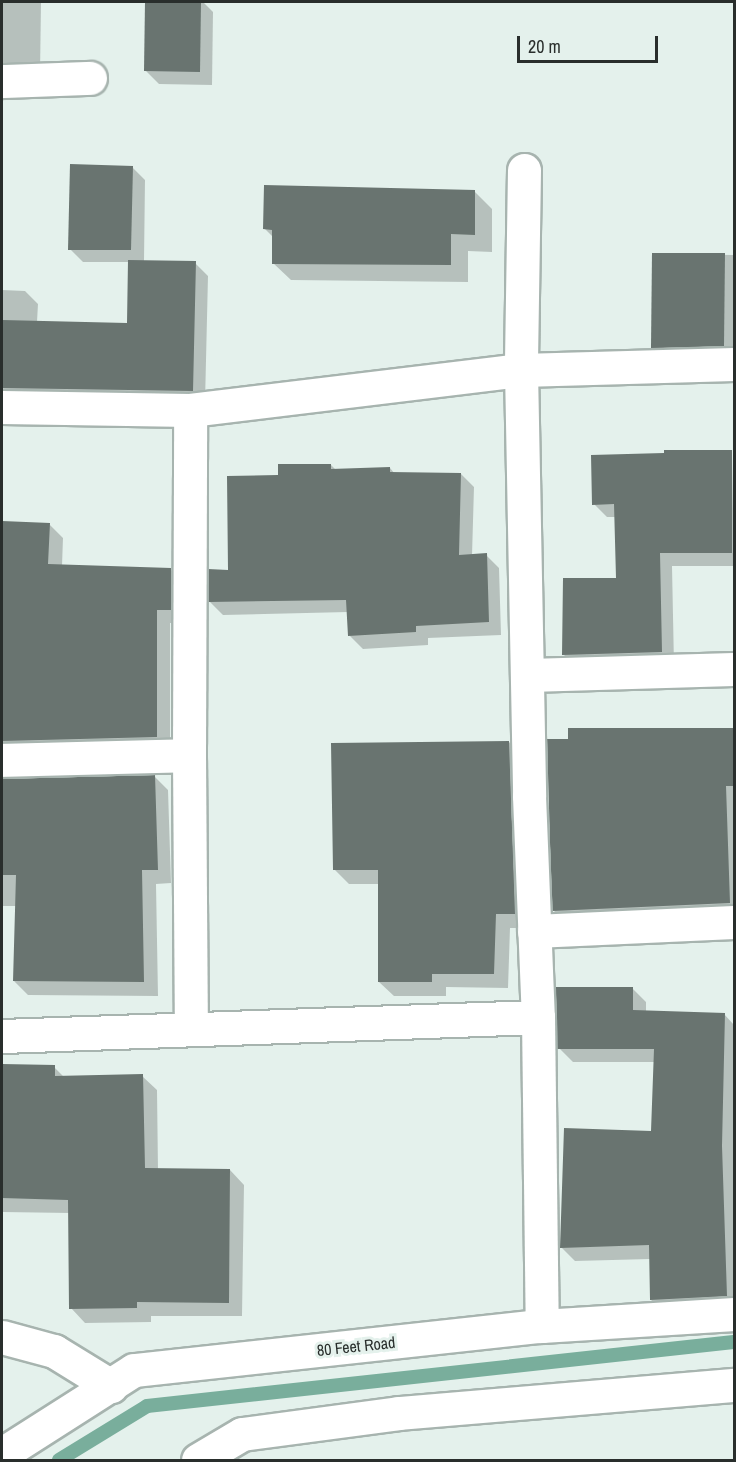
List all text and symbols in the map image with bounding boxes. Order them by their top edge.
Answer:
scale bar [520,24,661,62]
text: 20 m [528,34,561,59]
street label: 80 Feet Road [316,1332,396,1360]

